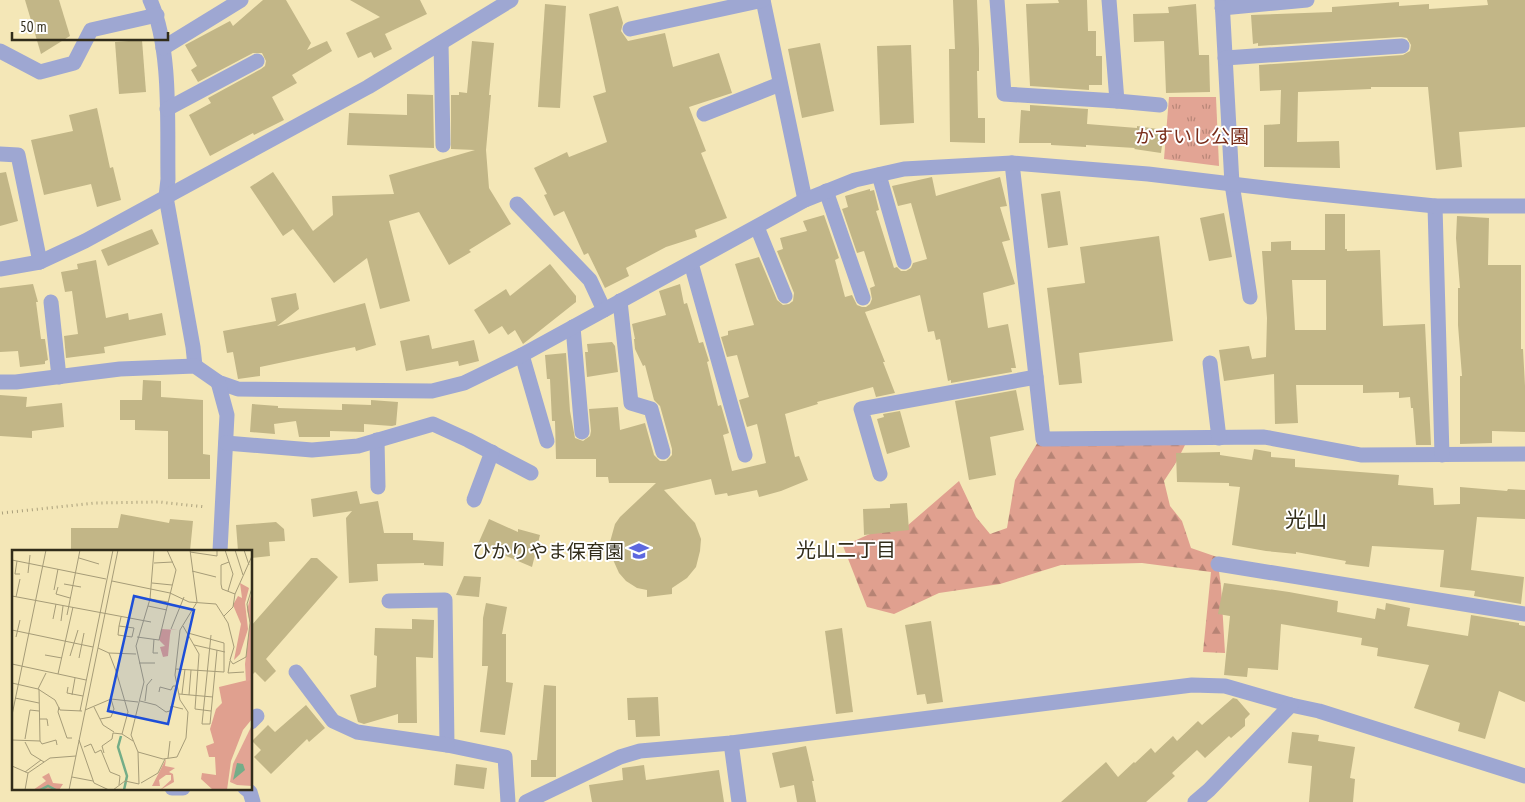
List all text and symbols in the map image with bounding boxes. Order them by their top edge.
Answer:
scale bar [12,10,169,42]
text: 50 m [20,17,46,36]
park label: かすいし公園 [1135,124,1249,148]
district label: 光山 [1285,506,1327,533]
district label: 光山二丁目 [796,537,896,563]
place label: ひかりやま保育園 [472,539,624,563]
school or university icon: ひかりやま保育園 [628,540,650,562]
inset map [12,550,252,790]

